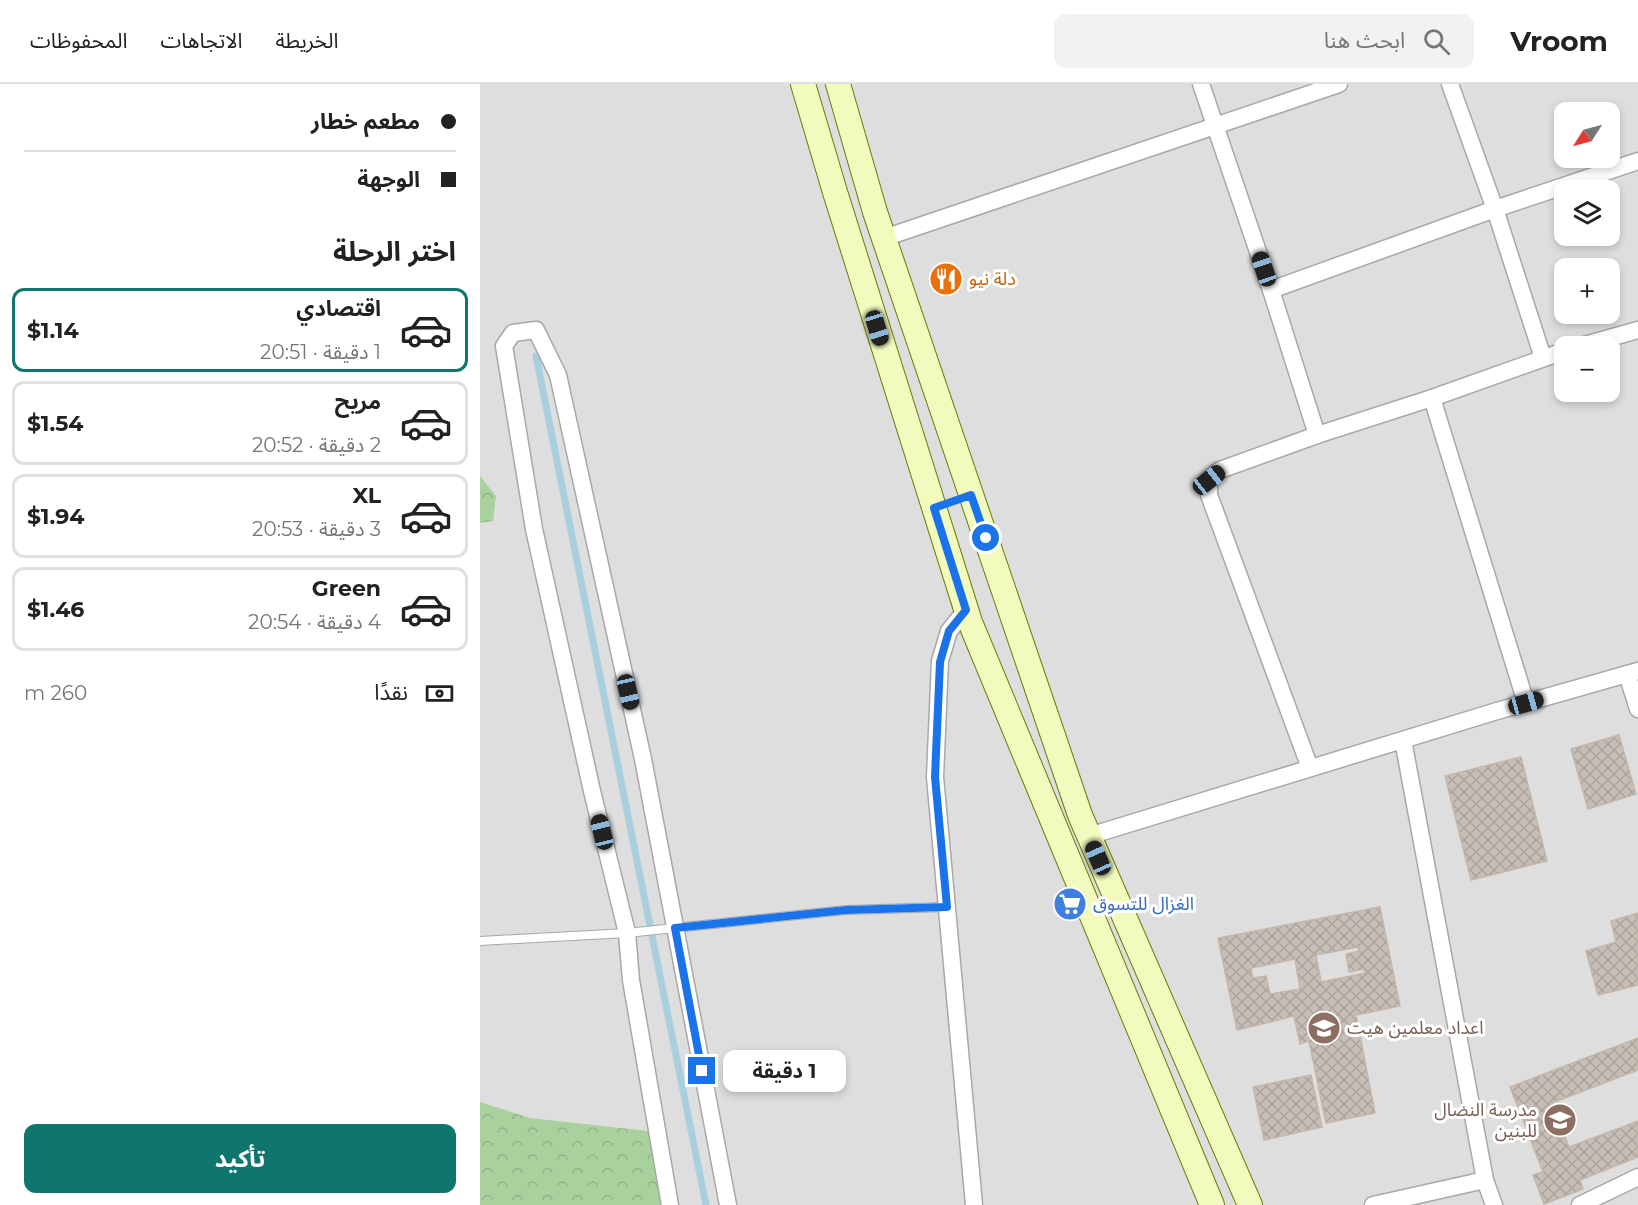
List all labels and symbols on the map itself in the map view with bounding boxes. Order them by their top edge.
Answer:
north arrow [1554,102,1620,168]
car [1250,249,1278,289]
restaurant icon: دلة نيو [928,261,964,297]
place label: دلة نيو [969,268,1016,290]
car [863,308,891,348]
car [1189,462,1229,498]
route start [972,524,999,551]
car [615,672,641,712]
car [1506,689,1546,717]
car [589,812,615,852]
car [1082,838,1114,878]
supermarket icon: الغزال للتسوق [1052,886,1088,922]
place label: الغزال للتسوق [1093,893,1194,915]
school or university icon: اعداد معلمين هيت [1306,1010,1342,1046]
place label: اعداد معلمين هيت [1347,1017,1483,1039]
callout: 1 دقيقة [723,1050,846,1092]
route end [688,1057,715,1084]
place label: مدرسة النضال للبنين [1434,1099,1537,1142]
school or university icon: مدرسة النضال للبنين [1542,1102,1578,1138]

